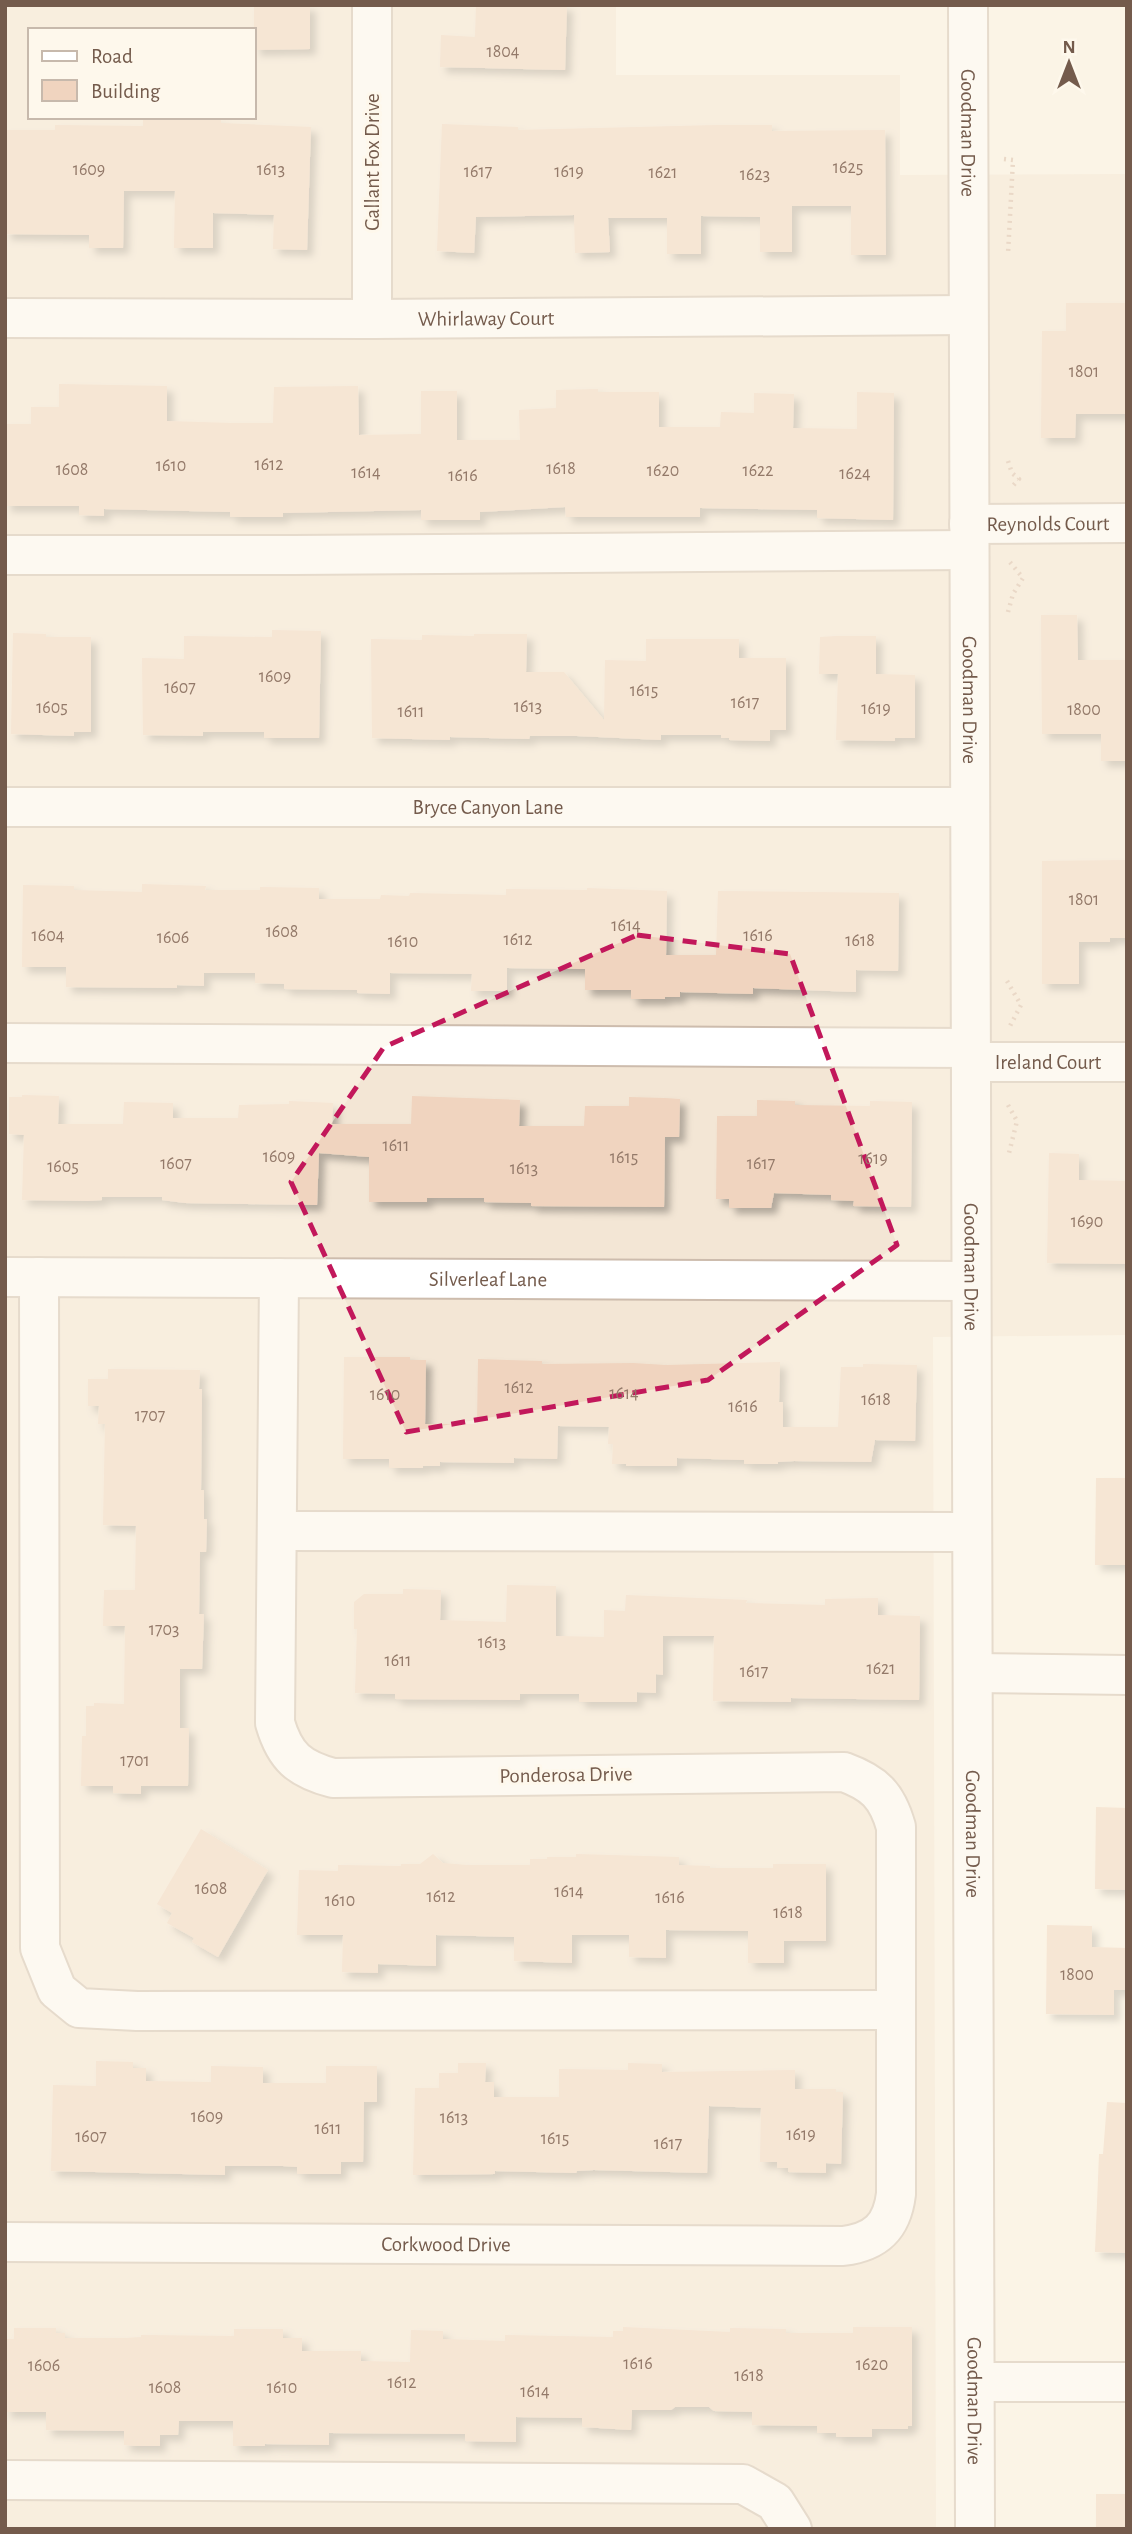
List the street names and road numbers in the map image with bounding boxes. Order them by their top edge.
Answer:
street label: Goodman Drive [958,69,979,197]
street label: Gallant Fox Drive [362,93,383,231]
street label: Whirlaway Court [418,307,555,329]
street label: Reynolds Court [987,513,1110,534]
street label: Goodman Drive [959,636,981,764]
street label: Bryce Canyon Lane [413,797,563,818]
street label: Ireland Court [995,1052,1102,1073]
street label: Goodman Drive [961,1203,982,1331]
street label: Silverleaf Lane [429,1268,547,1290]
street label: Ponderosa Drive [499,1763,633,1787]
street label: Goodman Drive [962,1770,984,1898]
street label: Corkwood Drive [381,2233,511,2255]
street label: Goodman Drive [964,2337,985,2465]

